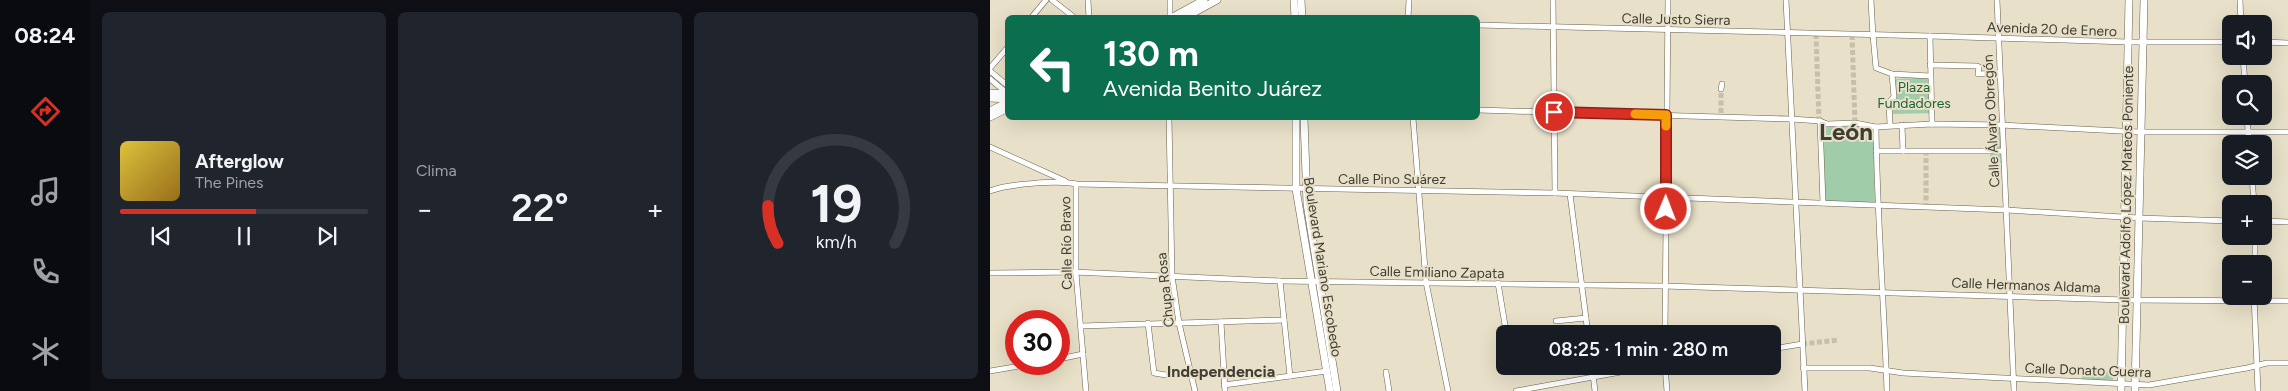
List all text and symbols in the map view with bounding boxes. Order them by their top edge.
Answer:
street label: Calle Justo Sierra [1621,10,1731,29]
map controls [2222,15,2272,305]
button: sound [2222,15,2272,65]
street label: Avenida 20 de Enero [1987,19,2117,40]
text: 08:24 [14,22,76,49]
text: 130 m [1103,33,1199,75]
icon: left [1020,35,1085,100]
street label: Calle Álvaro Obregón [1980,54,2003,188]
street label: Boulevard Adolfo López Mateos Poniente [2116,65,2137,324]
text: Avenida Benito Juárez [1103,75,1322,102]
button: search [2222,75,2272,125]
park label: Plaza Fundadores [1877,79,1951,112]
pin [1533,91,1575,133]
icon: directions [28,94,63,129]
icon: arrive [1540,98,1568,126]
district label: León [1819,117,1873,146]
button: layers [2222,135,2272,185]
text: Afterglow [195,150,284,173]
text: Clima [416,161,457,180]
street label: Calle Pino Suárez [1338,171,1446,188]
text: The Pines [195,173,264,192]
text: 19 [810,173,862,235]
icon: music [28,174,63,209]
street label: Boulevard Mariano Escobedo [1300,176,1345,358]
position arrow [1639,182,1691,234]
text: 22° [511,185,569,231]
text: − [416,192,433,226]
text: + [647,192,664,226]
button: + [2222,195,2272,245]
street label: Calle Río Bravo [1057,196,1076,290]
icon: previous [147,222,175,250]
icon: pause [230,222,258,250]
icon: next [313,222,341,250]
text: km/h [816,231,856,252]
street label: Chupa Rosa [1153,252,1178,328]
icon: phone [28,254,63,289]
button: − [2222,255,2272,305]
street label: Calle Emiliano Zapata [1369,263,1504,282]
street label: Calle Hermanos Aldama [1951,274,2101,297]
speed limit sign: 30 [1005,310,1070,375]
icon: climate [28,334,63,369]
text: 08:25 · 1 min · 280 m [1549,338,1728,361]
street label: Calle Donato Guerra [2024,360,2152,381]
district label: Independencia [1167,362,1275,381]

